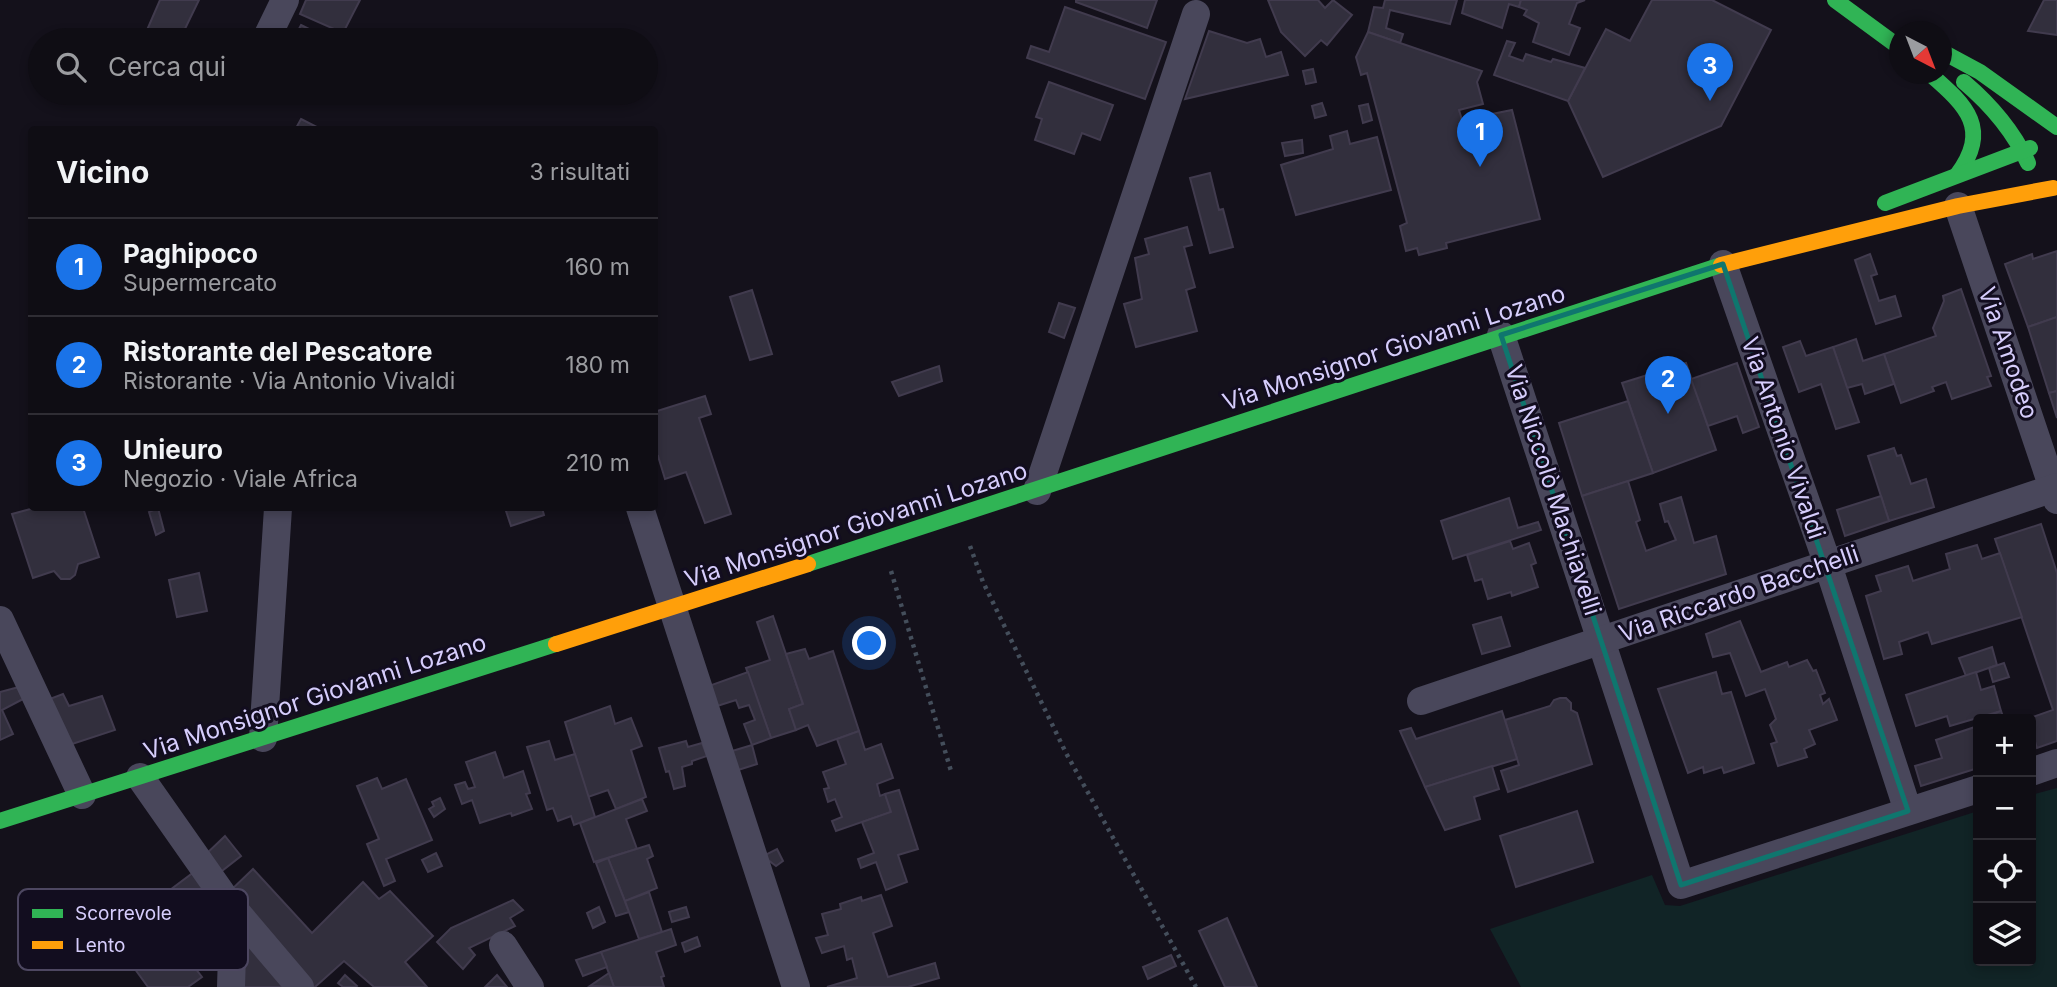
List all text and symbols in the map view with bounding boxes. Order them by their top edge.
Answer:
north arrow [1889,21,1952,84]
search box [28,28,658,105]
pin: 3 [1687,43,1733,101]
icon: search [52,48,90,86]
text: Cerca qui [108,51,226,82]
pin: 1 [1457,109,1503,167]
text: Vicino [56,154,149,190]
text: 3 risultati [529,158,630,186]
text: Paghipoco [123,238,258,269]
text: 1 [74,253,84,281]
text: 160 m [565,253,630,281]
text: Supermercato [123,269,277,297]
street label: Via Monsignor Giovanni Lozano [1219,278,1569,417]
street label: Via Amodeo [1972,283,2045,423]
street label: Via Antonio Vivaldi [1735,333,1832,543]
text: Ristorante del Pescatore [123,336,432,367]
text: 2 [72,351,86,379]
text: 180 m [565,351,630,379]
pin: 2 [1645,356,1691,414]
street label: Via Niccolò Machiavelli [1499,361,1608,619]
text: Ristorante · Via Antonio Vivaldi [123,367,455,395]
text: Unieuro [123,434,223,465]
text: 3 [72,449,86,477]
text: 210 m [565,449,630,477]
street label: Via Monsignor Giovanni Lozano [681,455,1031,594]
text: Negozio · Viale Africa [123,465,358,493]
street label: Via Riccardo Bacchelli [1615,539,1863,648]
your location [852,626,886,660]
street label: Via Monsignor Giovanni Lozano [140,627,490,766]
map controls [1973,714,2036,966]
button: + [1973,714,2036,777]
button: − [1973,777,2036,840]
button: locate [1973,840,2036,903]
legend [18,889,248,970]
text: Scorrevole [75,902,172,925]
button: layers [1973,903,2036,966]
text: Lento [75,934,125,957]

